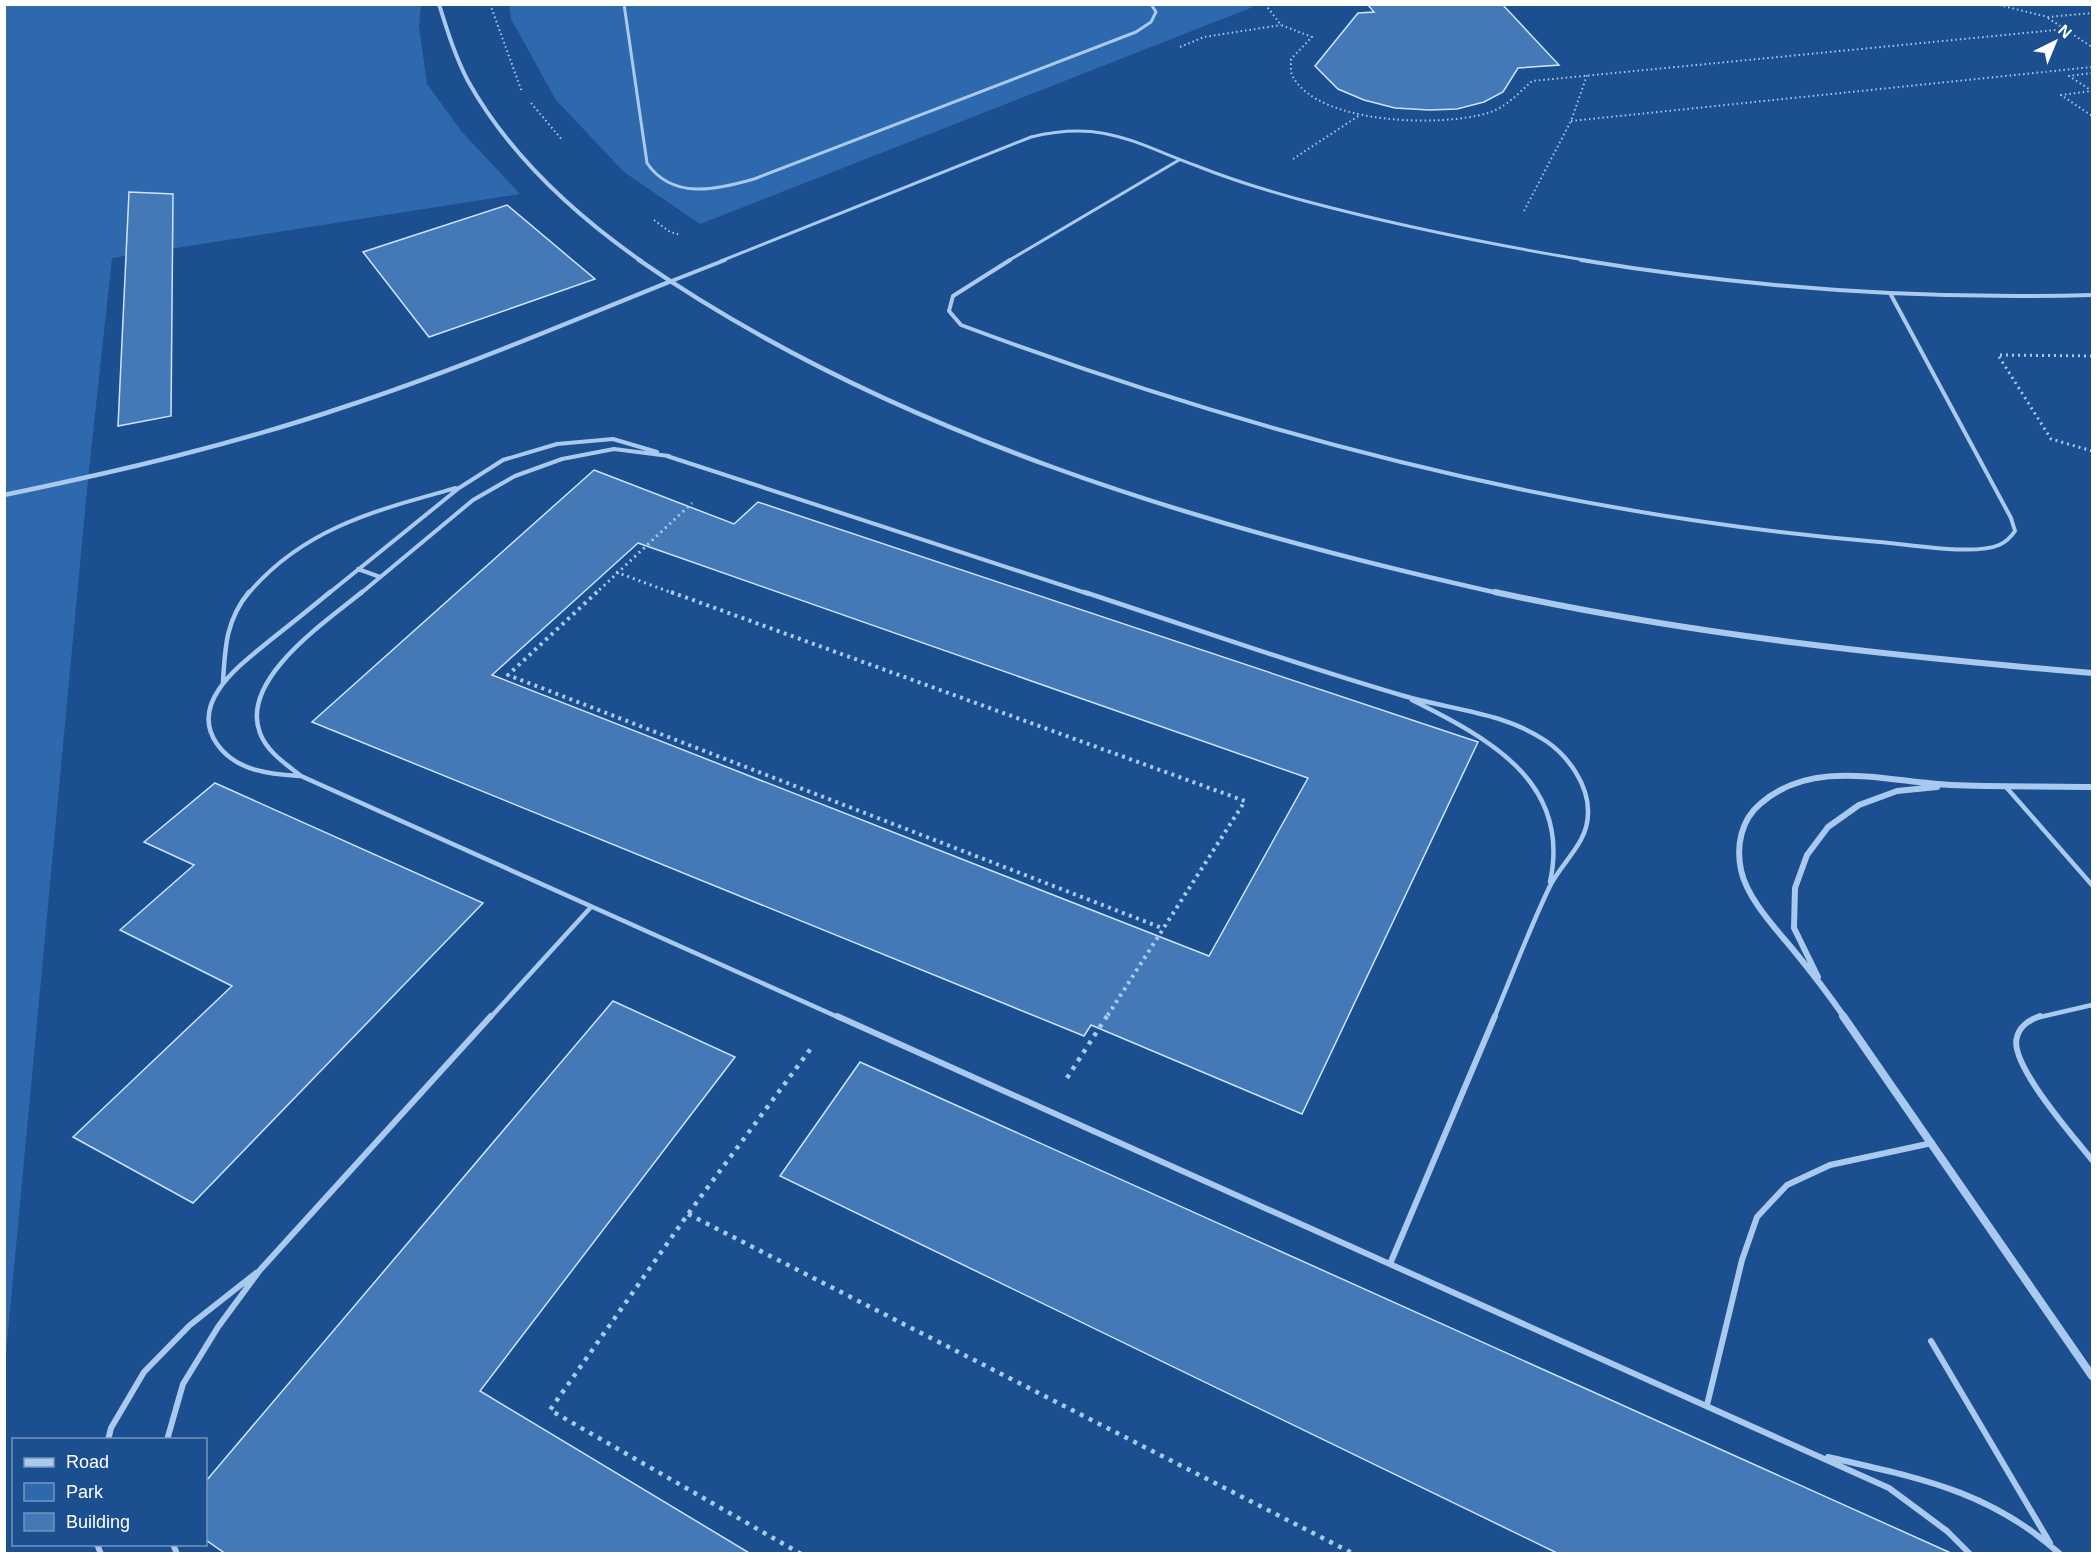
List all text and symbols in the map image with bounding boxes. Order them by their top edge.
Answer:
north arrow [2025,12,2085,72]
text: N [2055,21,2075,42]
legend [12,1438,207,1546]
text: Road [66,1452,109,1472]
text: Park [66,1482,104,1502]
text: Building [66,1512,130,1532]

